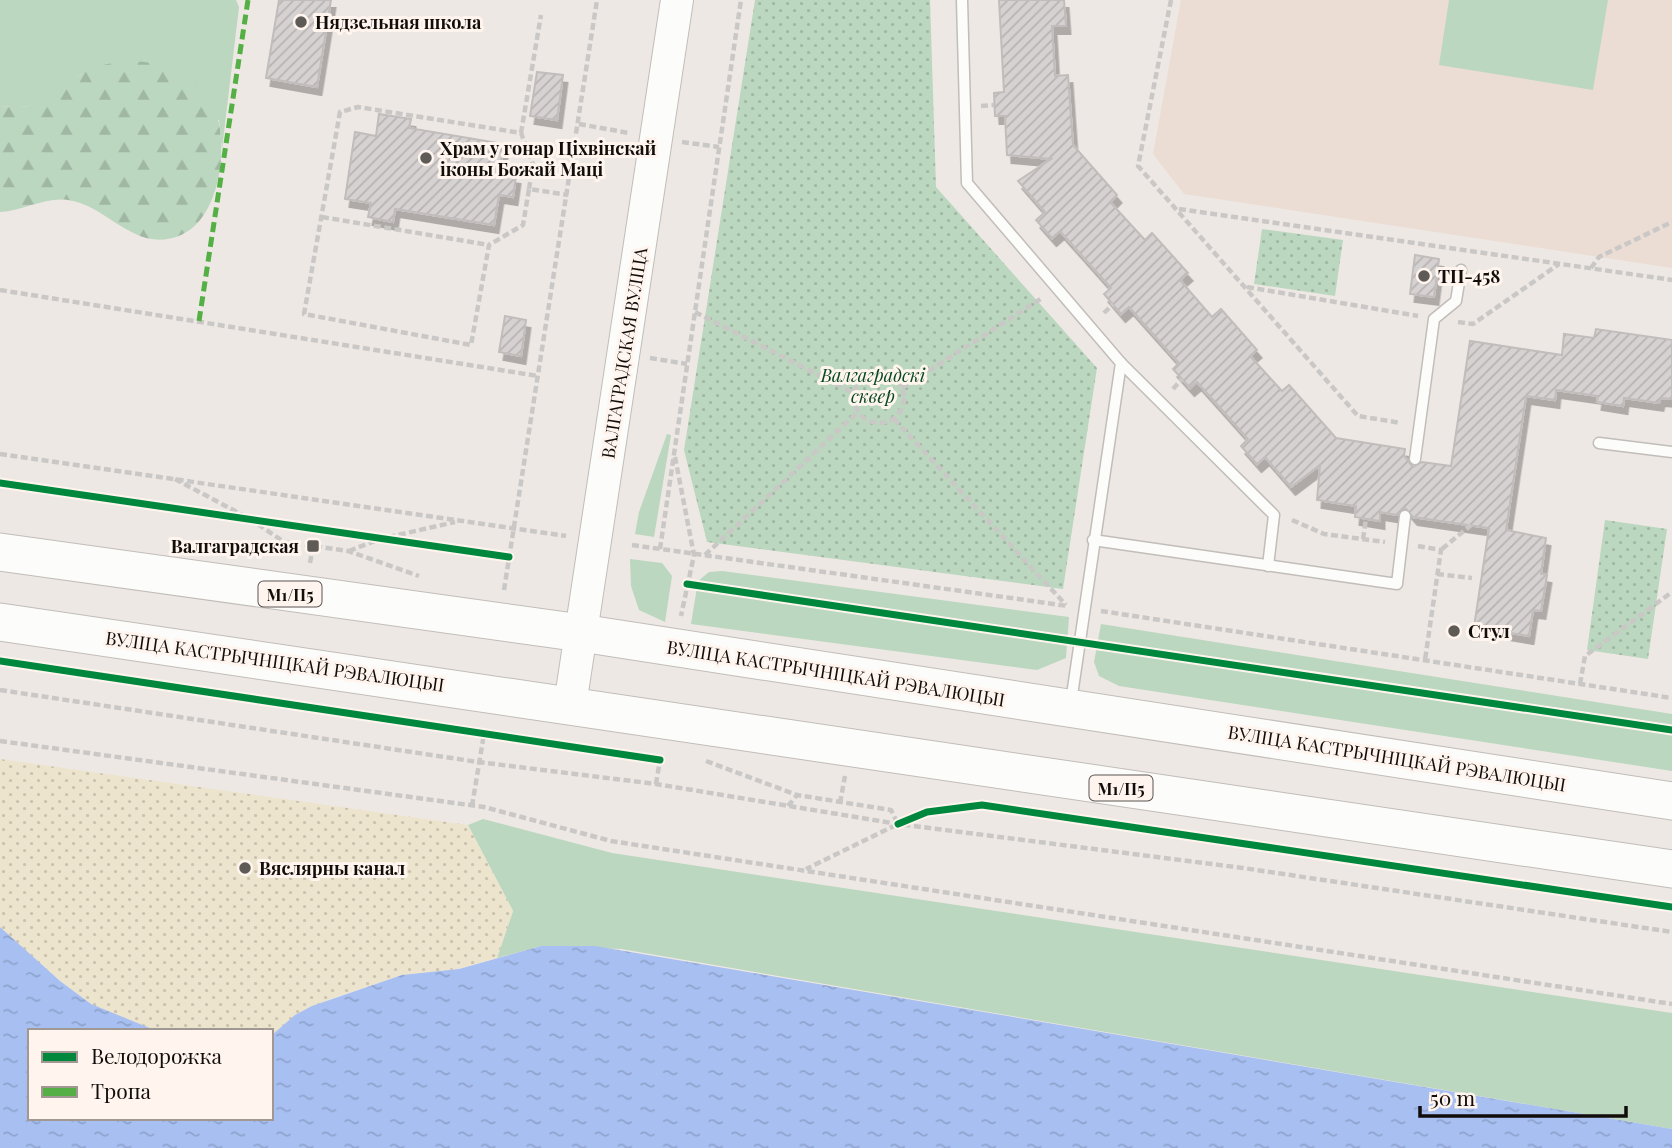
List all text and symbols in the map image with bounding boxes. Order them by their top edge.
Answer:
place label: Нядзельная школа [315,10,482,34]
marker: Нядзельная школа [293,14,309,30]
place label: Храм у гонар Ціхвінскай іконы Божай Маці [440,136,657,181]
marker: Храм у гонар Ціхвінскай іконы Божай Маці [418,150,434,166]
street label: ВАЛГАГРАДСКАЯ ВУЛІЦА [595,245,653,460]
place label: ТП-458 [1438,264,1500,288]
marker: ТП-458 [1416,268,1432,284]
park label: Валгаградскі сквер [820,363,926,408]
place label: Валгаградская [171,534,299,558]
marker: Валгаградская [305,538,321,554]
road number: М1/П5 [258,582,322,607]
place label: Стул [1468,619,1510,643]
marker: Стул [1446,623,1462,639]
street label: ВУЛІЦА КАСТРЫЧНІЦКАЙ РЭВАЛЮЦЫІ [104,625,446,697]
street label: ВУЛІЦА КАСТРЫЧНІЦКАЙ РЭВАЛЮЦЫІ [665,634,1007,712]
street label: ВУЛІЦА КАСТРЫЧНІЦКАЙ РЭВАЛЮЦЫІ [1226,719,1568,797]
road number: М1/П5 [1090,776,1152,800]
place label: Вяслярны канал [259,856,405,880]
marker: Вяслярны канал [237,860,253,876]
legend [28,1029,273,1120]
text: Велодорожка [91,1041,222,1069]
scale bar [1420,1074,1626,1118]
text: Тропа [91,1076,152,1104]
text: 50 m [1430,1083,1476,1111]

